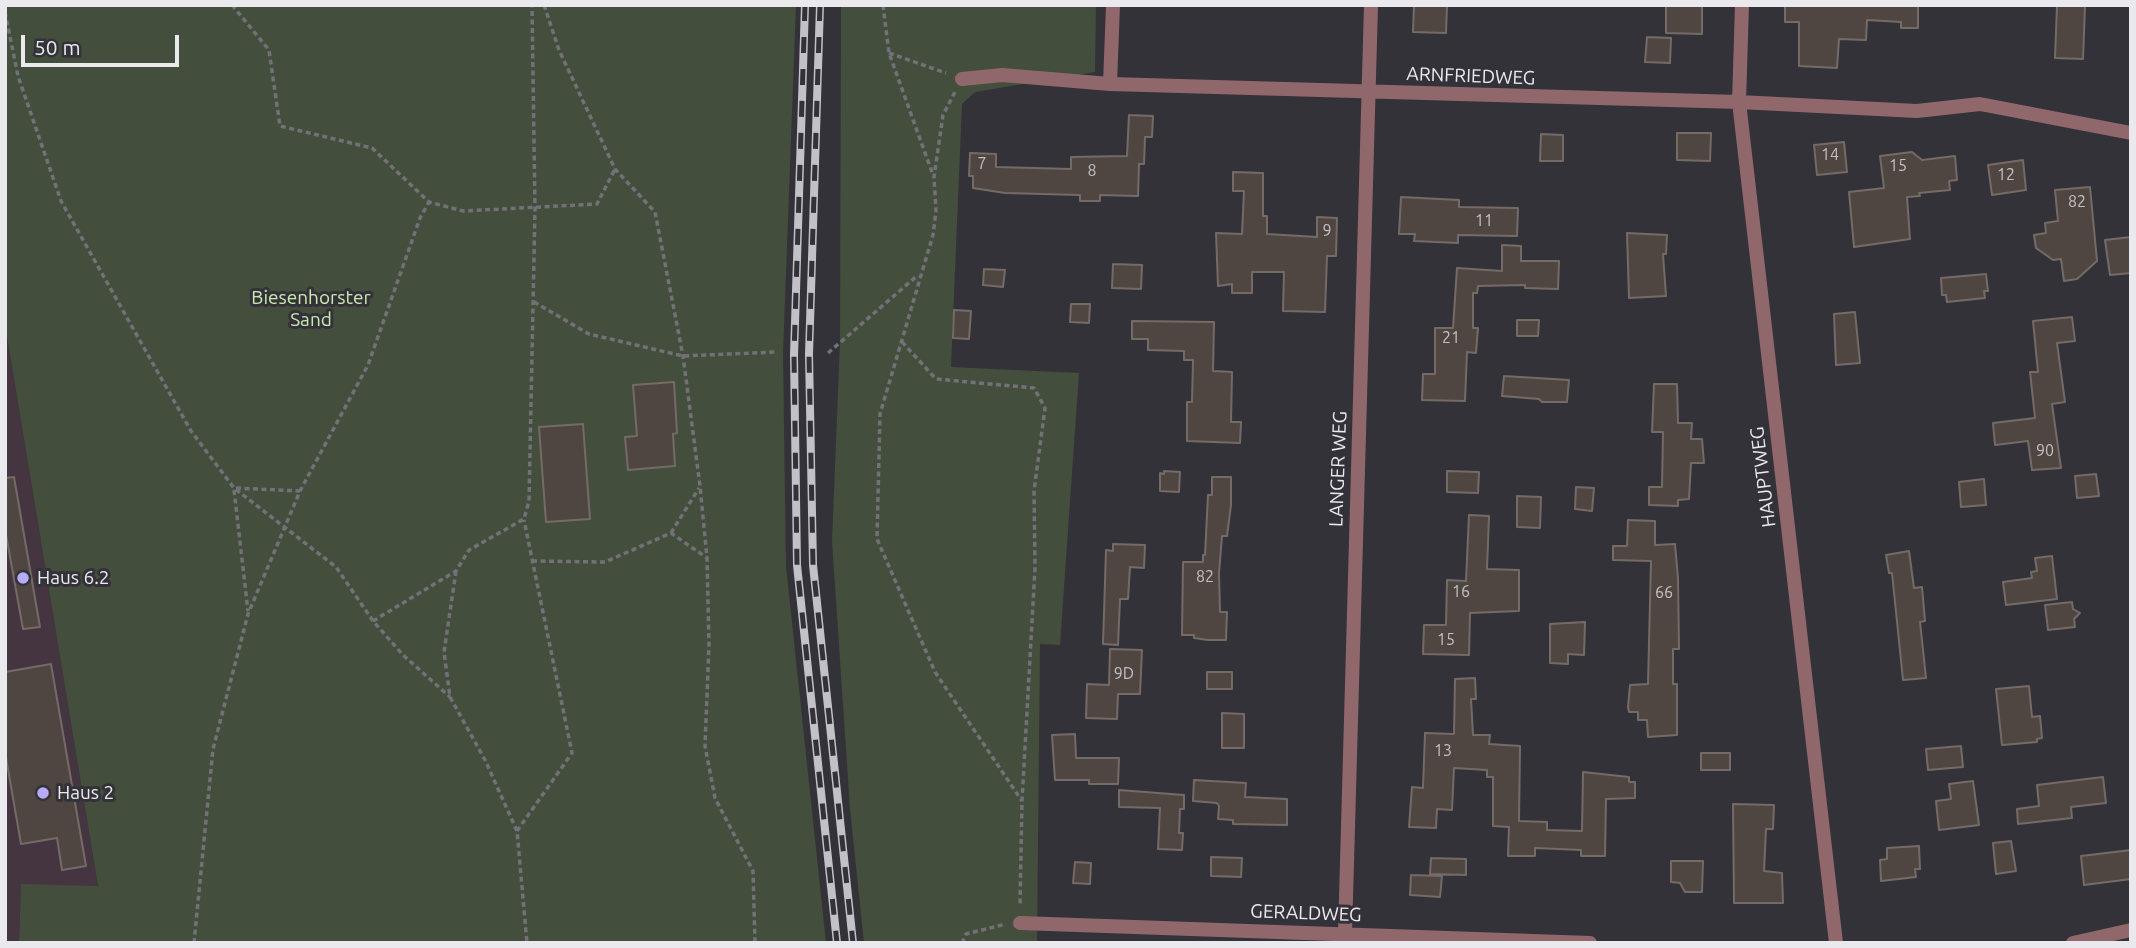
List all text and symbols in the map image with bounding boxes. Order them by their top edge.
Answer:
scale bar [24,21,182,65]
text: 50 m [34,35,81,59]
street label: ARNFRIEDWEG [1406,62,1536,90]
house number: 14 [1821,145,1839,165]
house number: 7 [977,154,987,174]
house number: 15 [1889,156,1907,176]
house number: 8 [1087,161,1097,181]
house number: 12 [1997,165,2015,185]
house number: 82 [2068,192,2086,212]
house number: 11 [1475,211,1493,231]
house number: 9 [1322,221,1332,241]
park label: Biesenhorster Sand [251,287,371,331]
house number: 21 [1442,328,1460,348]
street label: LANGER WEG [1325,411,1351,527]
street label: HAUPTWEG [1746,425,1780,529]
house number: 90 [2036,441,2054,461]
place label: Haus 6.2 [37,567,110,589]
house number: 82 [1196,567,1214,587]
marker: Haus 6.2 [15,570,31,586]
house number: 16 [1452,582,1470,602]
house number: 66 [1655,583,1673,603]
house number: 15 [1437,630,1455,650]
house number: 9D [1114,664,1134,684]
house number: 13 [1434,741,1452,761]
place label: Haus 2 [57,782,114,804]
marker: Haus 2 [35,785,51,801]
street label: GERALDWEG [1250,900,1362,926]

